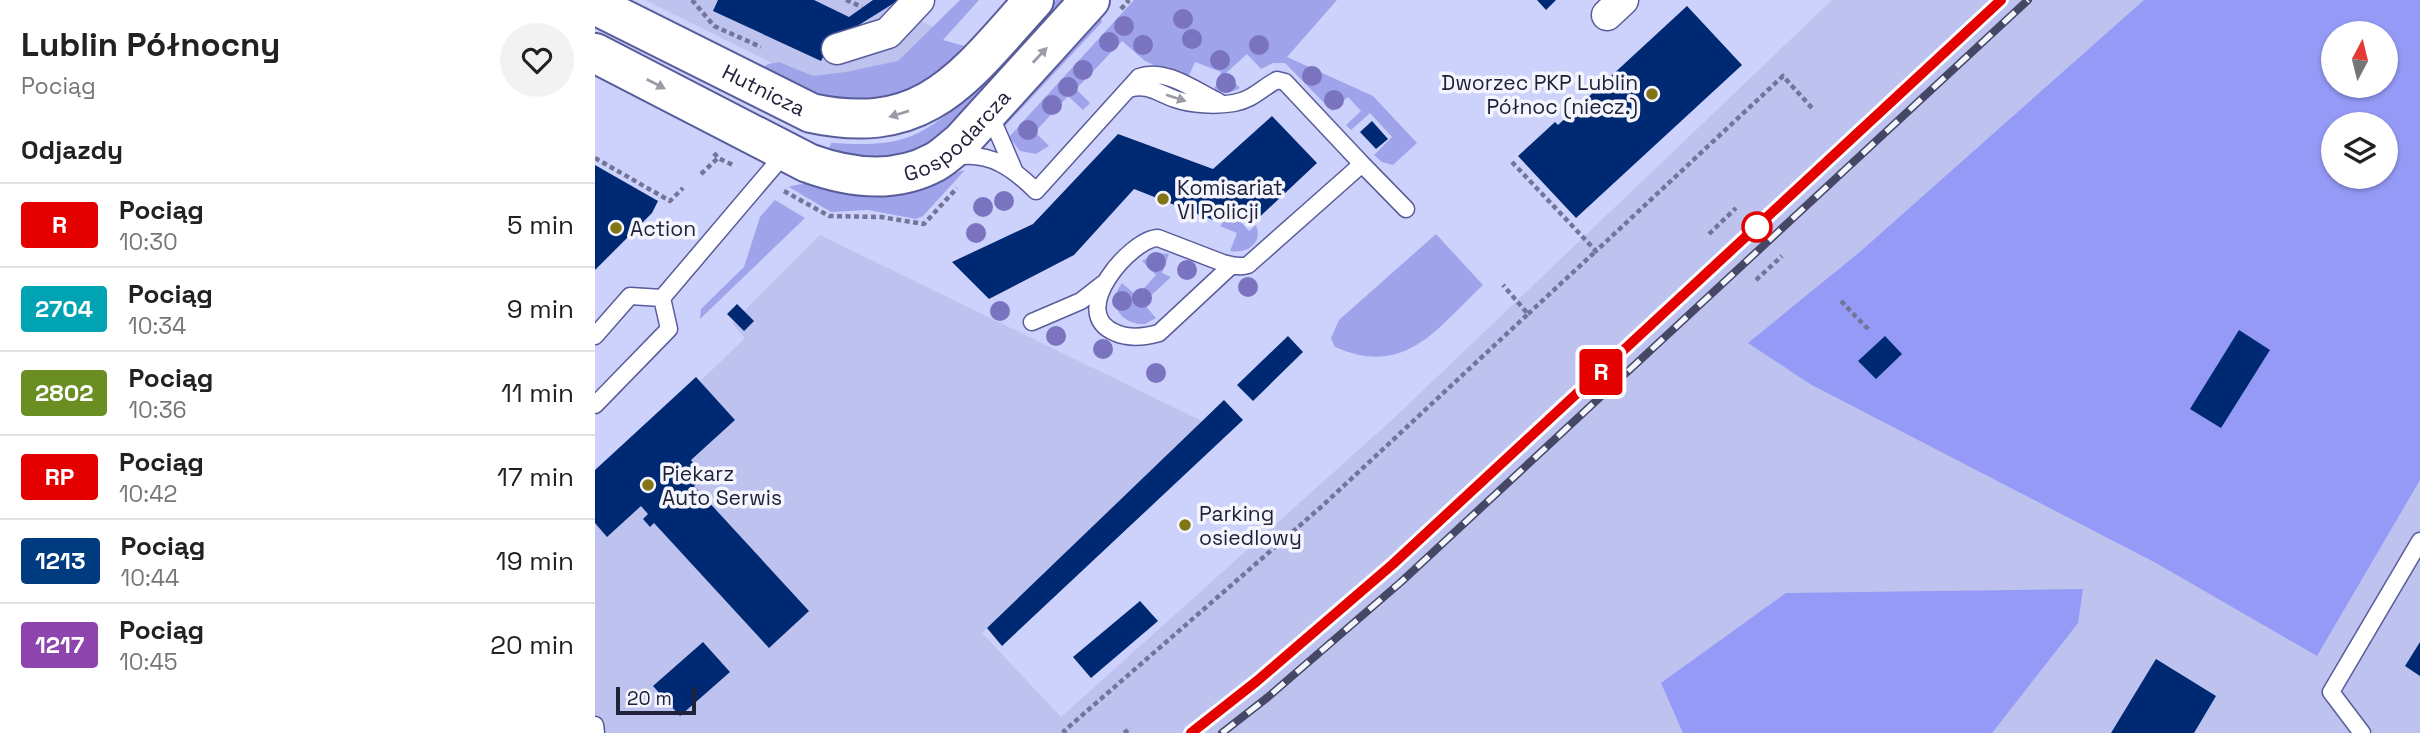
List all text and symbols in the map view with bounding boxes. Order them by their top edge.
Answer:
north arrow [2321,21,2397,98]
map controls [2321,21,2398,189]
button: heart [500,23,574,97]
text: Lublin Północny [21,24,280,66]
one-way arrow [1032,46,1048,64]
street label: Hutnicza [718,57,810,122]
place label: Dworzec PKP Lublin Północ (niecz.) [1441,69,1638,120]
text: Pociąg [21,71,96,101]
one-way arrow [646,78,666,89]
street label: Gospodarcza [900,83,1016,187]
marker: Dworzec PKP Lublin Północ (niecz.) [1644,86,1660,102]
one-way arrow [1165,93,1186,104]
one-way arrow [888,109,909,119]
button: layers [2321,112,2398,189]
text: Odjazdy [21,133,123,167]
place label: Komisariat VI Policji [1177,174,1283,225]
marker: Komisariat VI Policji [1155,191,1171,207]
text: Pociąg [119,193,204,227]
text: 5 min [507,208,574,242]
text: R [52,209,67,240]
unlabelled marker [1742,212,1772,242]
place label: Action [630,215,696,242]
marker: Action [608,220,624,236]
text: 10:30 [119,227,178,257]
text: Pociąg [128,277,213,311]
text: 9 min [507,292,574,326]
text: 2704 [35,293,93,324]
text: 10:34 [128,311,187,341]
line badge: R [1578,349,1624,395]
text: R [1593,356,1609,387]
text: Pociąg [128,361,213,395]
text: 11 min [501,376,574,410]
text: 2802 [35,377,93,408]
text: 10:36 [128,395,187,425]
text: Pociąg [119,445,204,479]
text: 17 min [497,460,574,494]
place label: Piekarz Auto Serwis [662,460,782,511]
text: RP [45,461,74,492]
marker: Piekarz Auto Serwis [640,477,656,493]
text: 10:42 [119,479,177,509]
place label: Parking osiedlowy [1199,500,1302,551]
marker: Parking osiedlowy [1177,517,1193,533]
text: Pociąg [121,529,205,563]
text: 19 min [496,544,574,578]
text: 1213 [35,545,86,576]
text: 10:44 [121,563,179,593]
text: Pociąg [119,613,204,647]
text: 20 min [490,628,574,662]
text: 1217 [35,629,84,660]
text: 10:45 [119,647,178,677]
scale bar [616,684,697,716]
text: 20 m [627,686,672,711]

